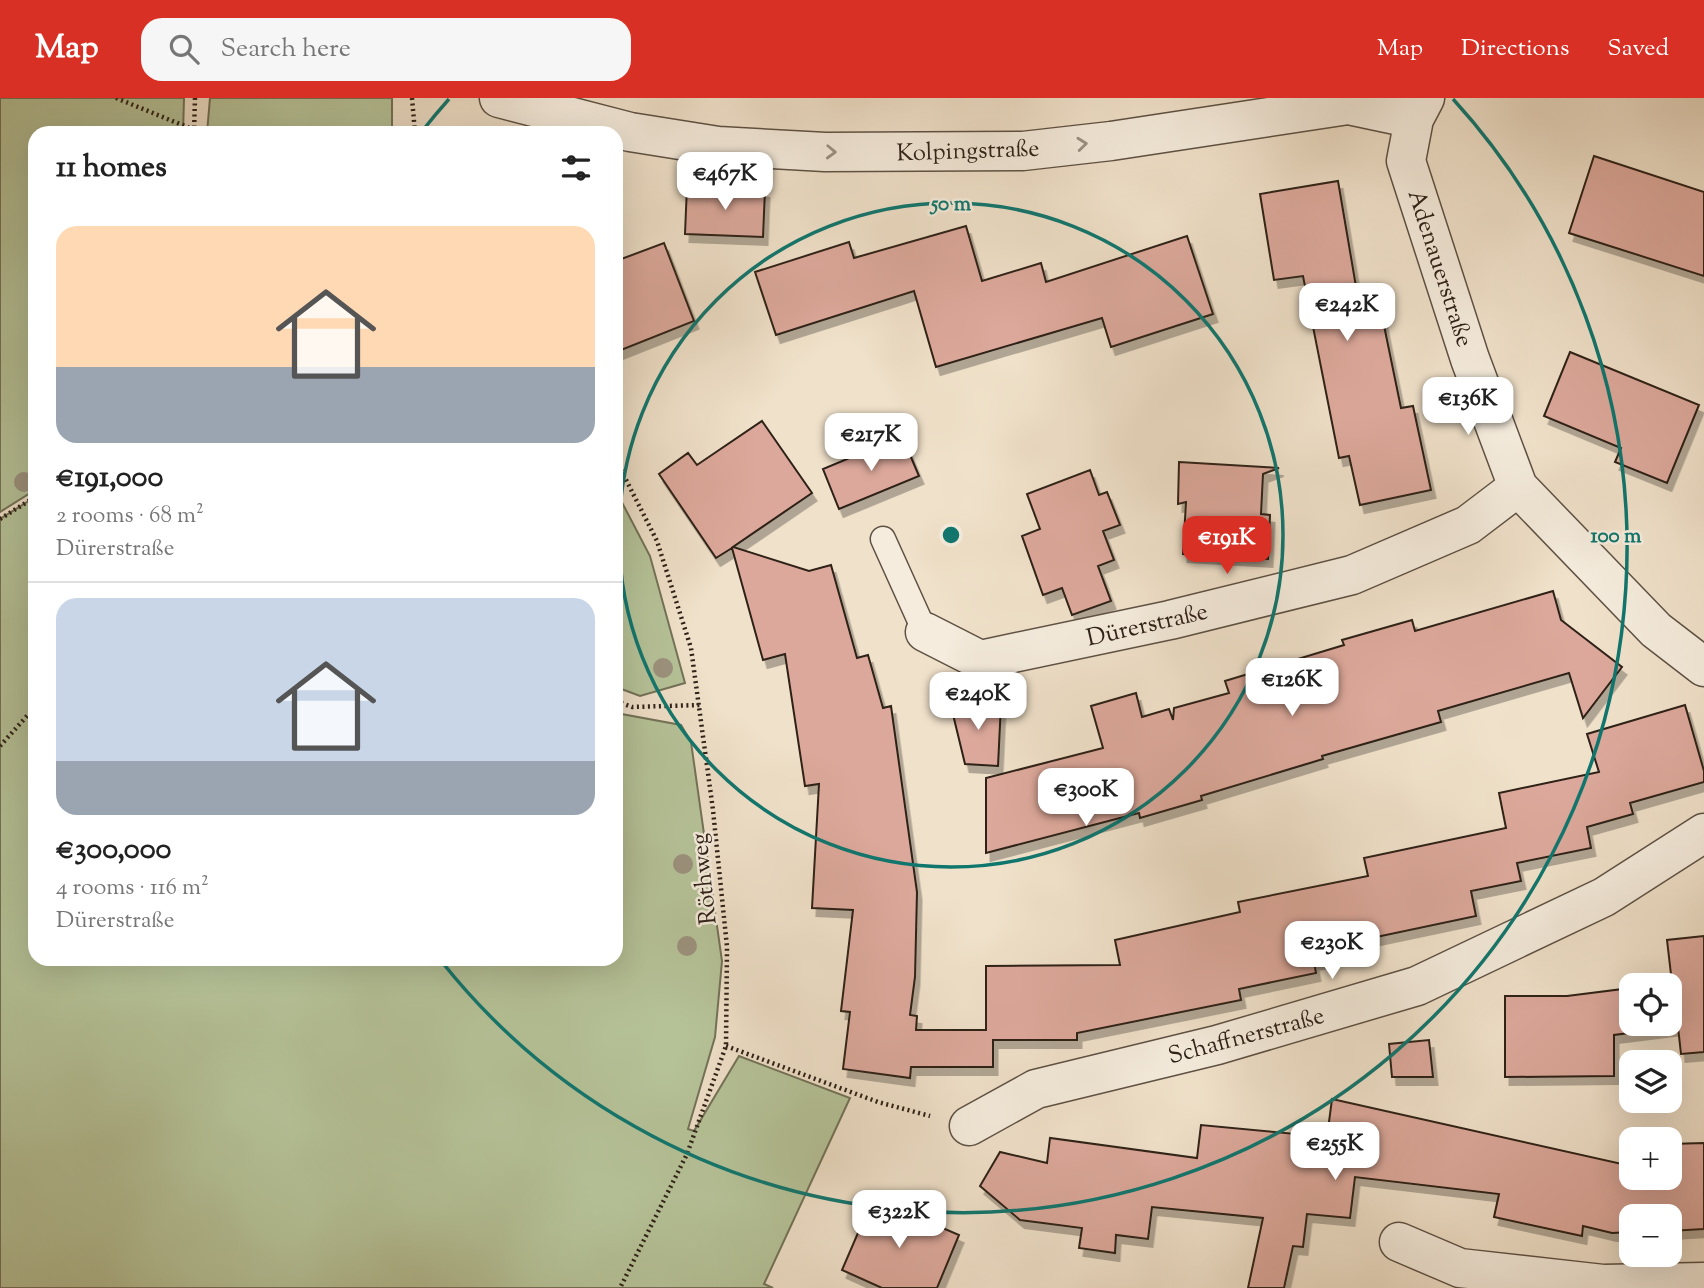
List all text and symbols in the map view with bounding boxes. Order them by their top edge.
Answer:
search box [141,18,631,81]
text: Map [35,25,99,73]
icon: search [165,30,203,68]
text: Search here [221,31,351,68]
text: Map [1377,32,1423,66]
text: Directions [1461,32,1569,66]
text: Saved [1607,32,1669,66]
street label: Kolpingstraße [896,133,1040,171]
one-way arrow [1077,137,1088,152]
one-way arrow [826,144,837,159]
text: 11 homes [56,147,167,190]
icon: filters [557,149,595,187]
pin: €467K [676,152,774,212]
text: €467K [693,158,757,191]
street label: Adenauerstraße [1398,186,1480,352]
text: 50 m [929,190,972,220]
icon: home [263,271,389,397]
pin: €242K [1298,284,1396,343]
text: €242K [1315,289,1379,322]
pin: €136K [1419,378,1517,437]
text: €136K [1438,383,1498,416]
pin: €217K [822,414,920,473]
text: €217K [841,419,901,452]
text: €191,000 [56,457,163,500]
text: 2 rooms · 68 m² [56,500,204,533]
pin: €191K [1178,517,1276,576]
text: €191K [1198,522,1256,555]
text: 100 m [1591,522,1642,552]
centre of rings [939,523,963,547]
text: Dürerstraße [56,533,174,566]
street label: Dürerstraße [1083,595,1211,656]
icon: home [263,643,389,769]
pin: €126K [1243,658,1341,718]
text: €126K [1262,664,1322,697]
pin: €240K [929,672,1027,732]
text: €240K [946,678,1010,711]
pin: €300K [1037,768,1135,828]
text: €300K [1054,774,1118,807]
text: €300,000 [56,829,171,872]
street label: Röthweg [683,831,727,926]
text: 4 rooms · 116 m² [56,872,209,905]
text: Dürerstraße [56,905,174,938]
pin: €230K [1283,922,1381,981]
text: €230K [1301,927,1363,960]
map controls [1619,973,1682,1267]
button: locate [1619,973,1682,1036]
street label: Schaffnerstraße [1165,1000,1328,1074]
button: layers [1619,1050,1682,1113]
pin: €255K [1286,1122,1384,1182]
button: + [1619,1127,1682,1190]
text: €255K [1306,1128,1364,1161]
pin: €322K [850,1190,948,1250]
text: €322K [868,1196,930,1229]
button: − [1619,1204,1682,1267]

